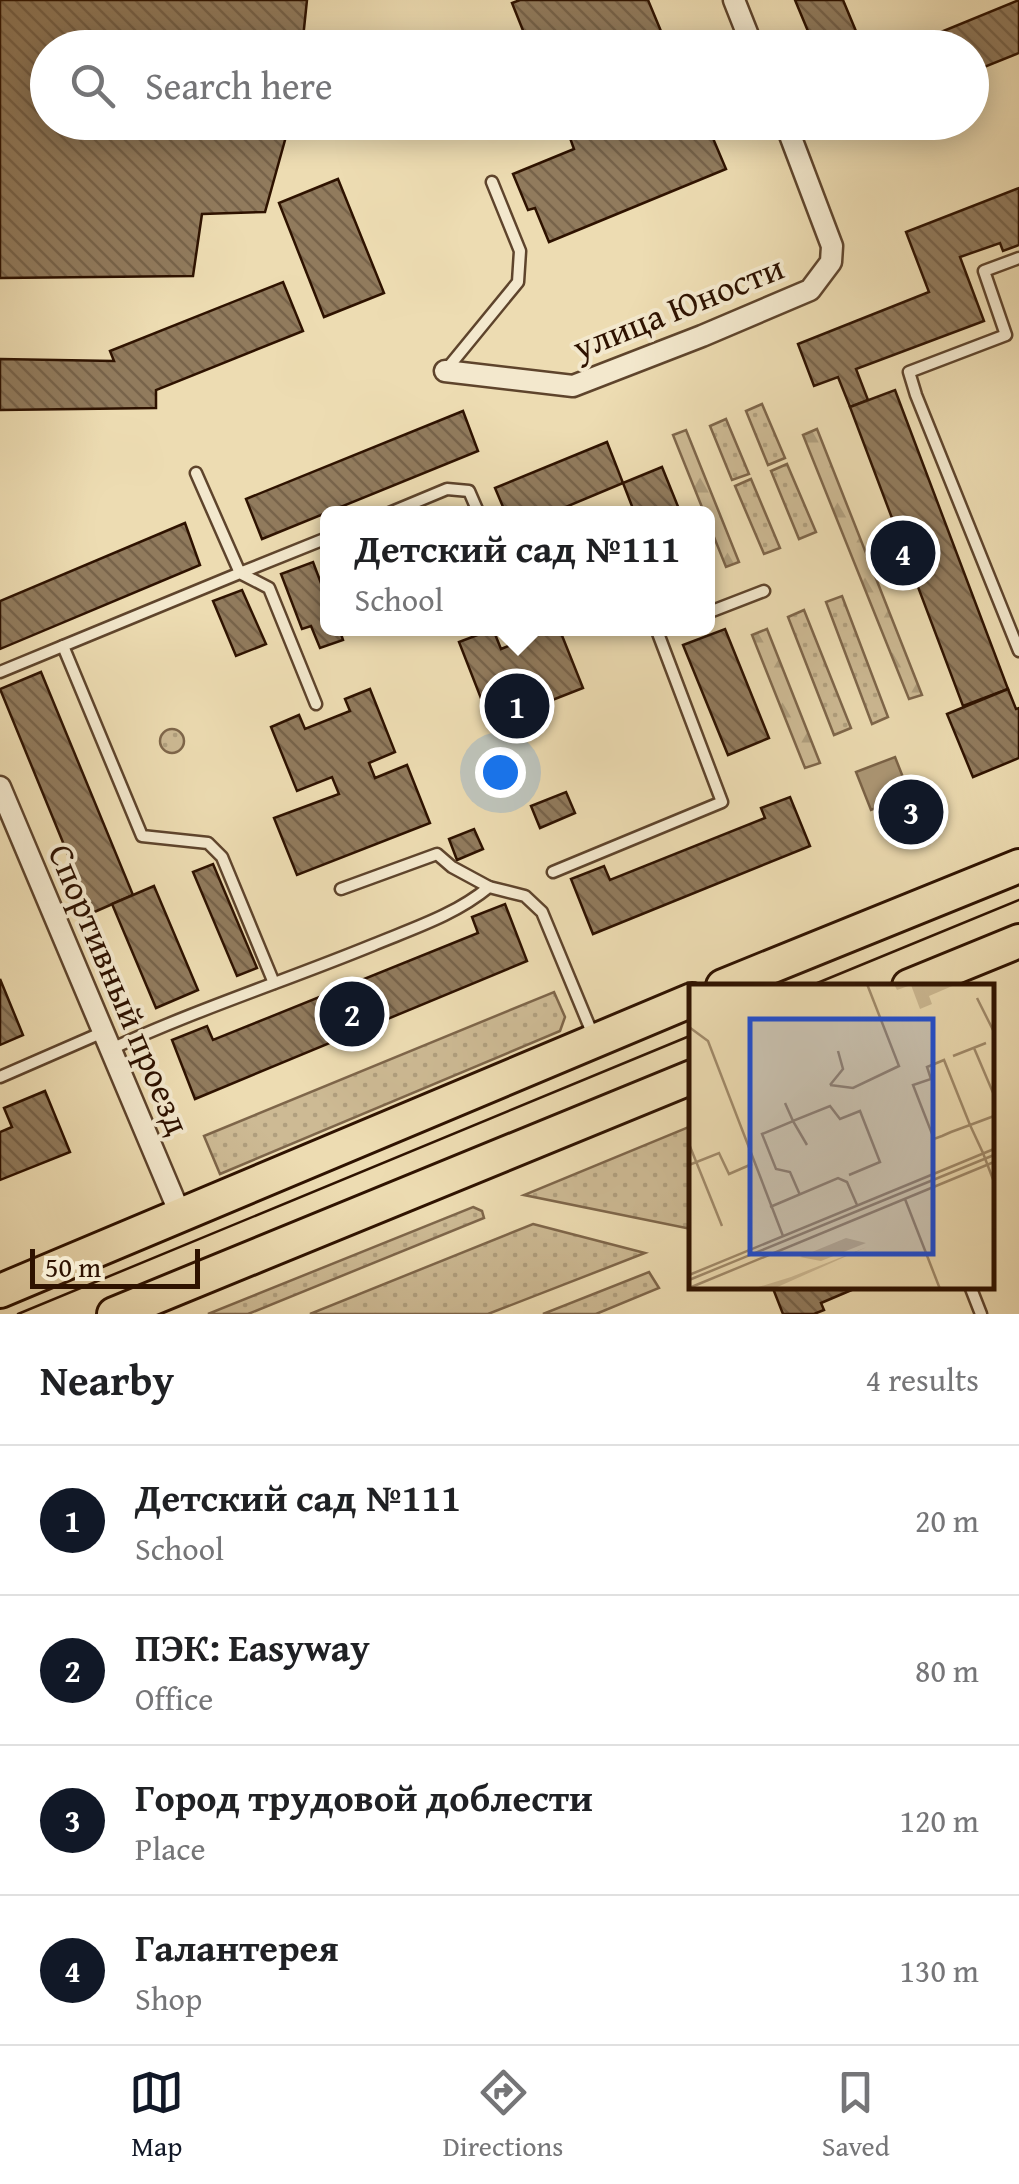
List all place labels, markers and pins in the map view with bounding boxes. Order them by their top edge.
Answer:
pin: 4 [870,516,936,590]
pin: 1 [484,668,550,744]
pin: 3 [878,774,944,850]
pin: 2 [320,976,384,1052]

